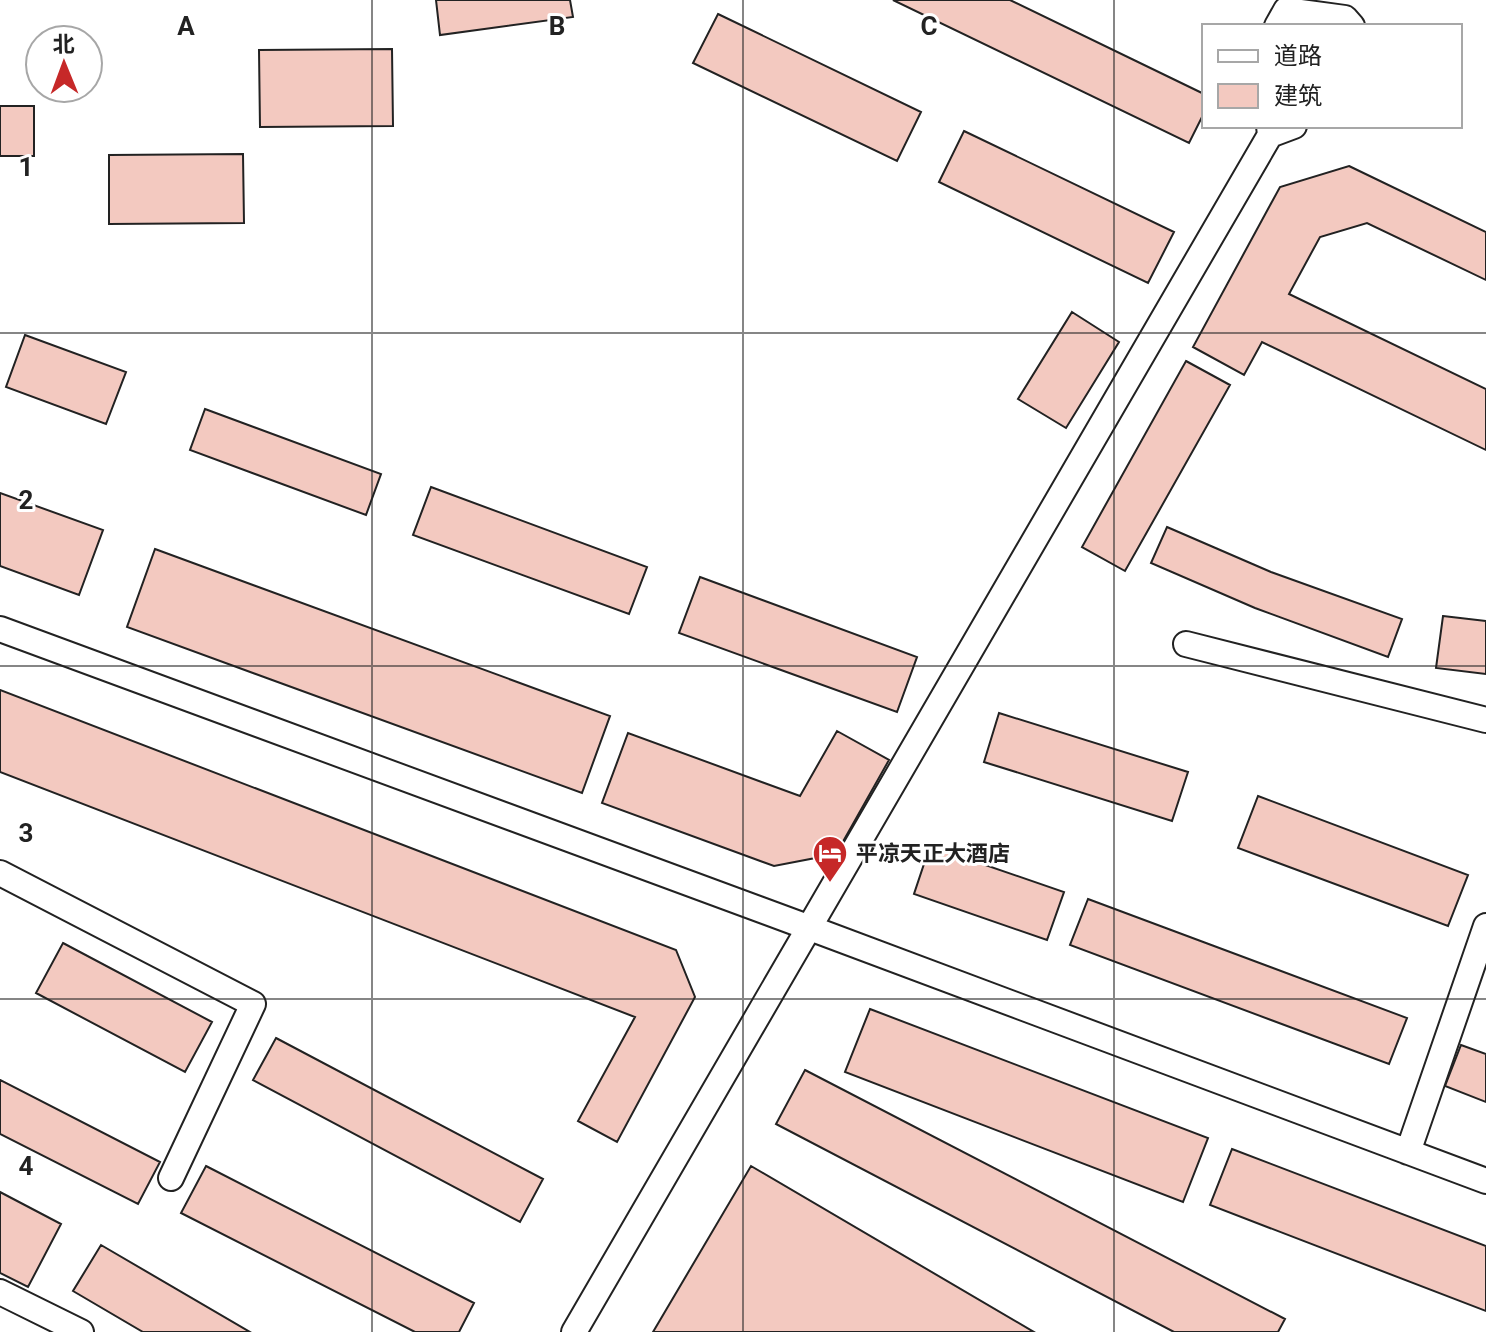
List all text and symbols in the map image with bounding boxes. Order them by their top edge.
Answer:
text: A [177,11,195,41]
text: B [549,11,565,41]
text: C [920,11,938,41]
north arrow [24,24,104,104]
legend [1202,24,1462,128]
text: 北 [52,32,75,57]
text: 道路 [1274,42,1322,70]
text: 建筑 [1274,82,1322,110]
text: 1 [19,152,33,182]
text: 2 [19,485,33,515]
text: 3 [19,818,33,848]
hotel icon: 平凉天正大酒店 [811,834,849,884]
place label: 平凉天正大酒店 [856,841,1010,866]
text: 4 [19,1151,34,1181]

